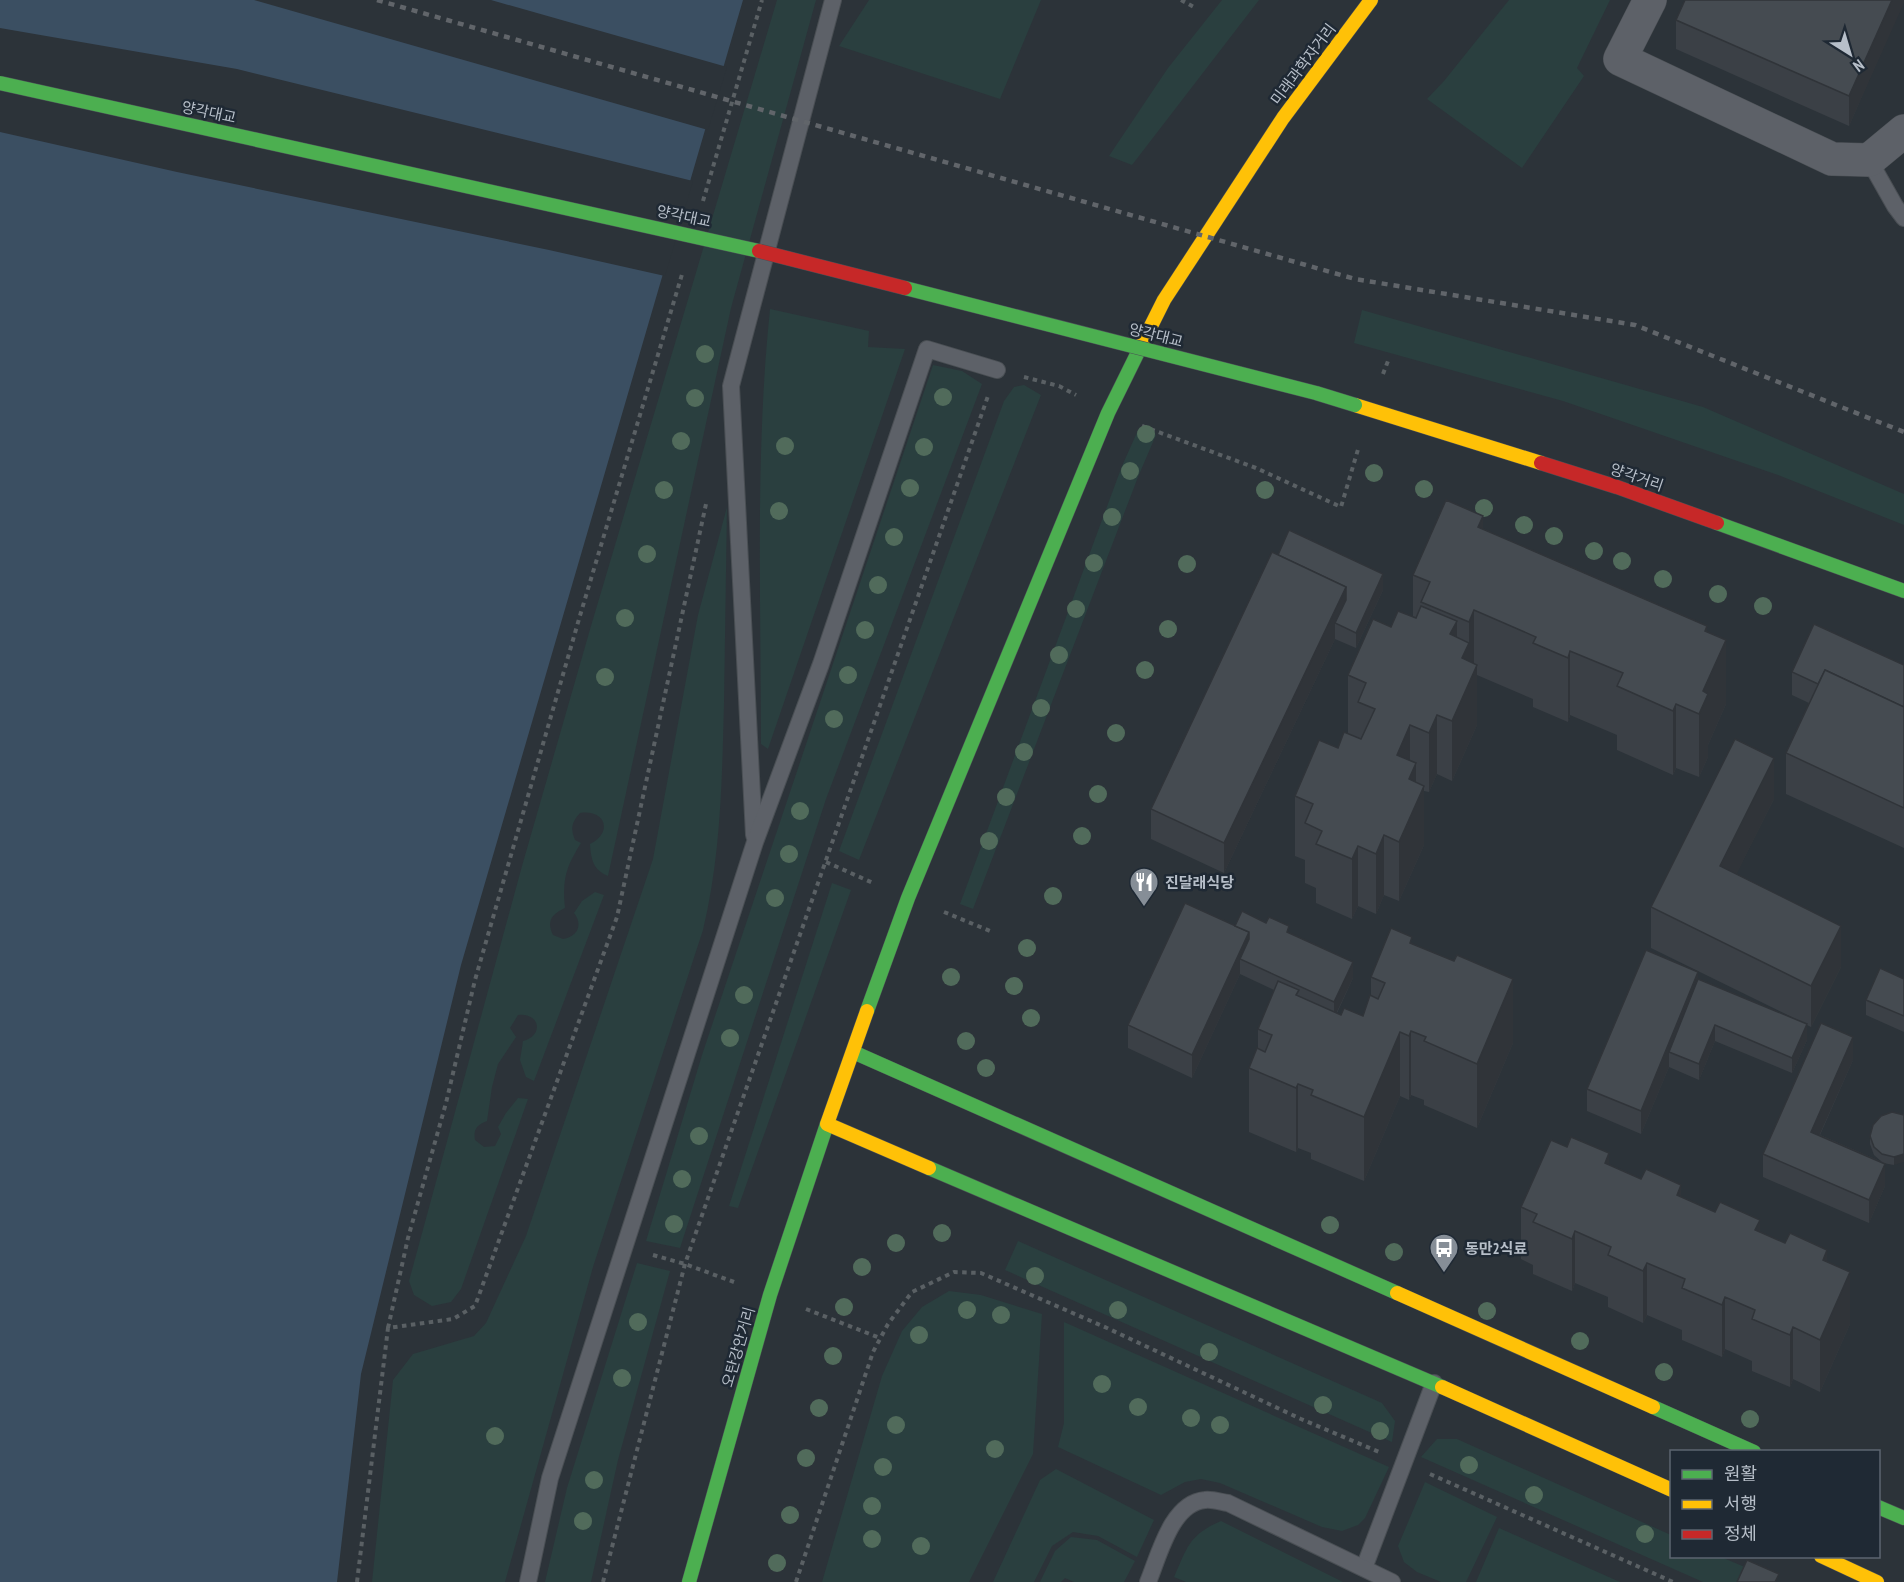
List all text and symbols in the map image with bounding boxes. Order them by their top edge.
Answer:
street label: 미래과학자거리 [1266,20,1340,108]
north arrow [1820,24,1880,84]
text: N [1850,55,1868,77]
street label: 양각대교 [180,97,238,127]
street label: 양각대교 [655,201,713,231]
street label: 양각대교 [1127,319,1185,351]
street label: 양각거리 [1608,459,1666,495]
restaurant icon: 진달래식당 [1128,866,1160,908]
place label: 진달래식당 [1165,873,1234,892]
bus stop icon: 동만2식료 [1428,1232,1460,1274]
place label: 동만2식료 [1465,1239,1528,1258]
street label: 오탄강안거리 [717,1305,759,1389]
legend [1670,1450,1880,1558]
text: 원활 [1724,1462,1757,1485]
text: 서행 [1724,1492,1757,1515]
text: 정체 [1724,1522,1757,1545]

